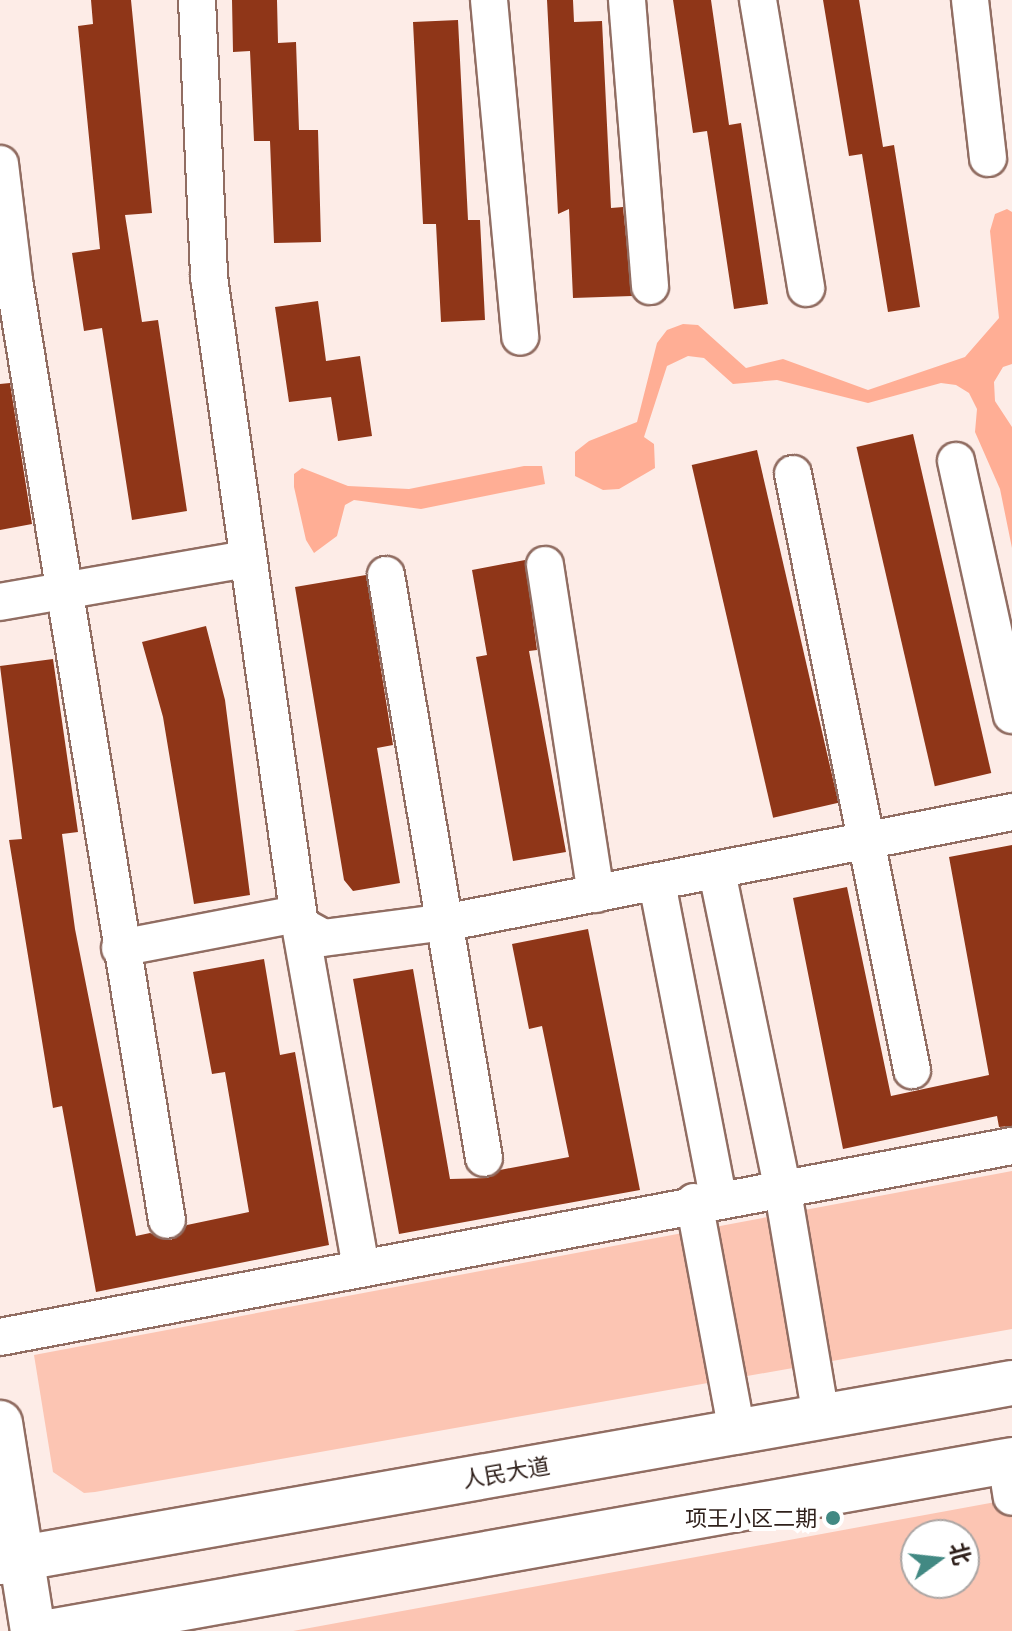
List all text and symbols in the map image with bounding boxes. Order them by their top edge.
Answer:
street label: 人民大道 [460,1451,552,1493]
place label: 项王小区二期 [685,1505,817,1531]
marker: 项王小区二期 [824,1509,842,1527]
north arrow [900,1519,980,1599]
text: 北 [946,1539,977,1567]

